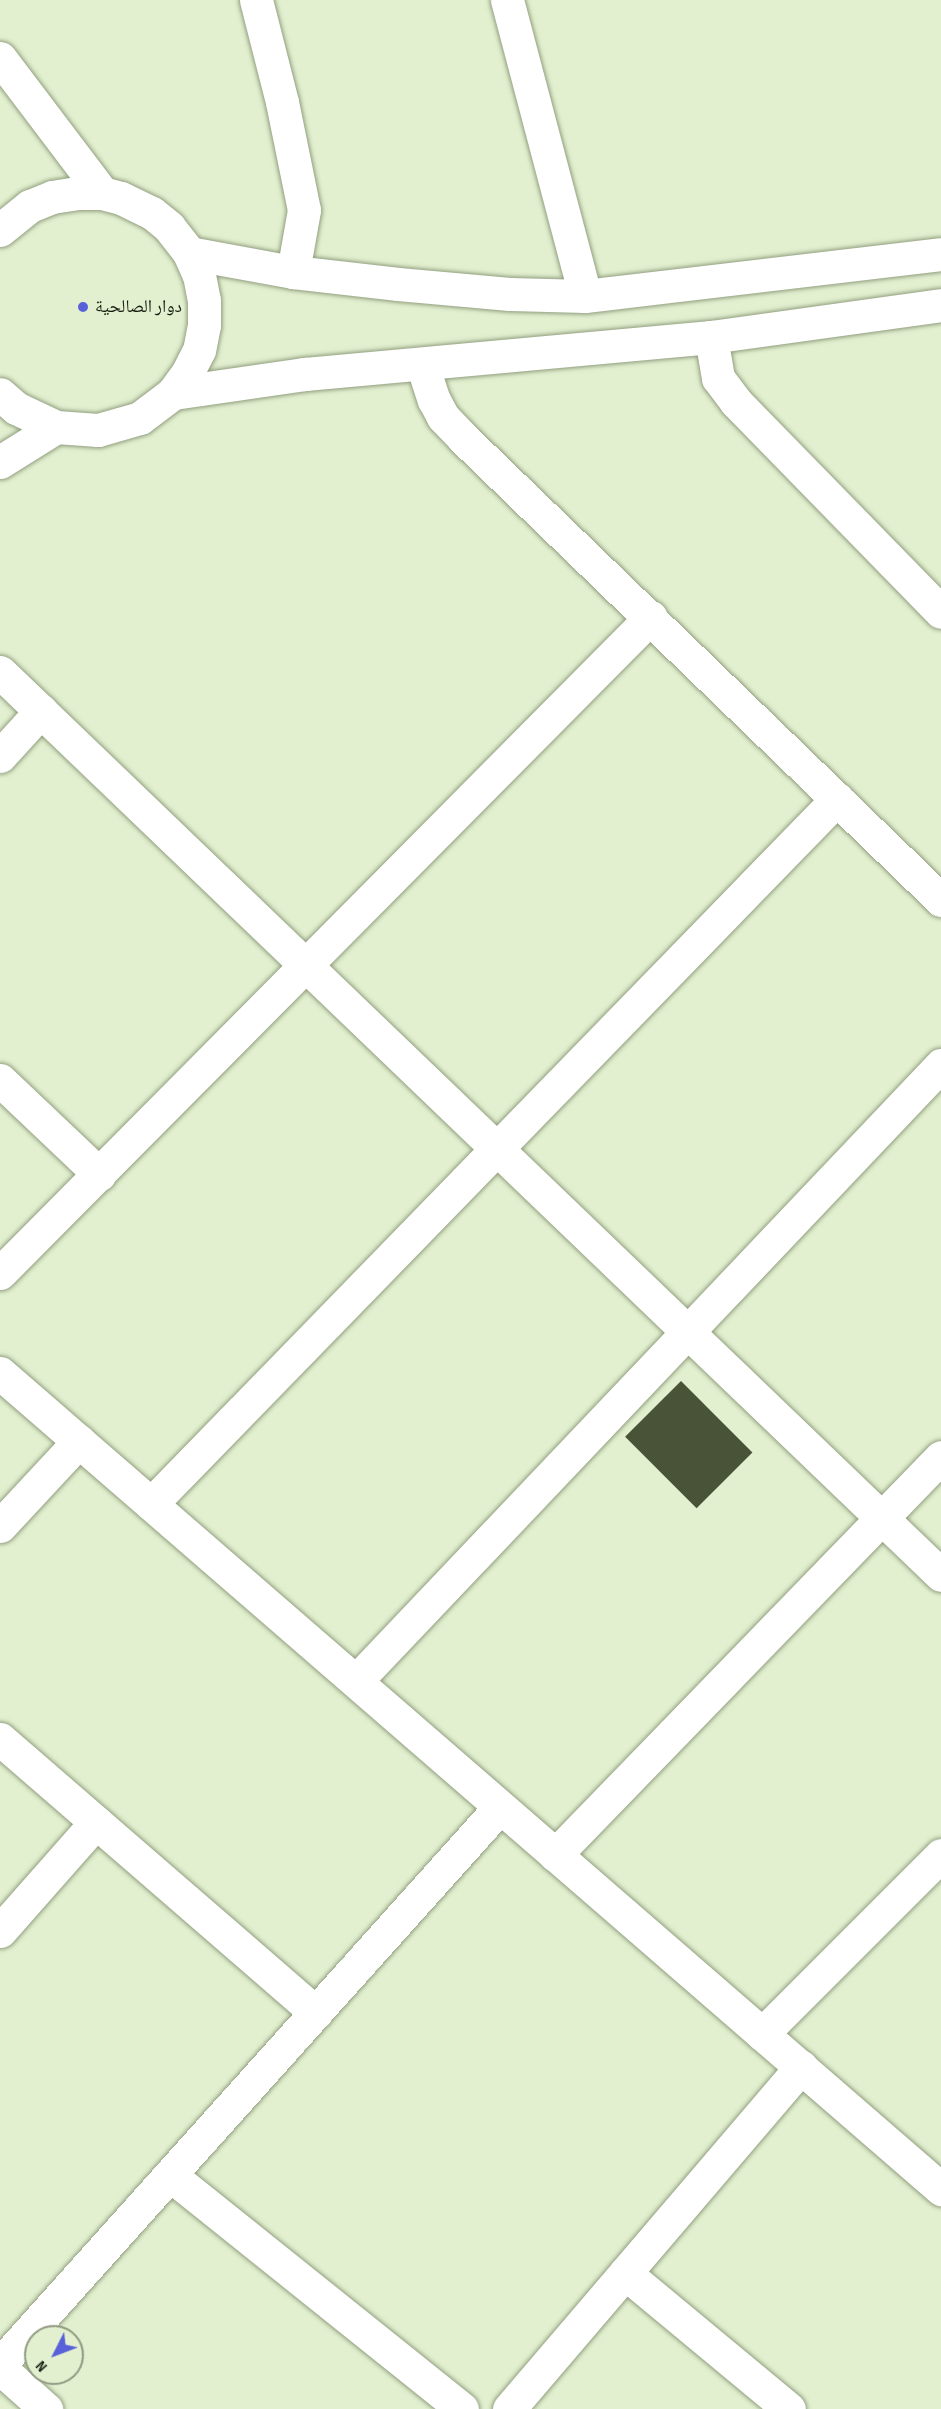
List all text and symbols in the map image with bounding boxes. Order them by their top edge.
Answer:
place label: دوار الصالحية [95,296,182,318]
marker: دوار الصالحية [76,300,90,314]
north arrow [24,2325,84,2385]
text: N [32,2357,52,2376]

